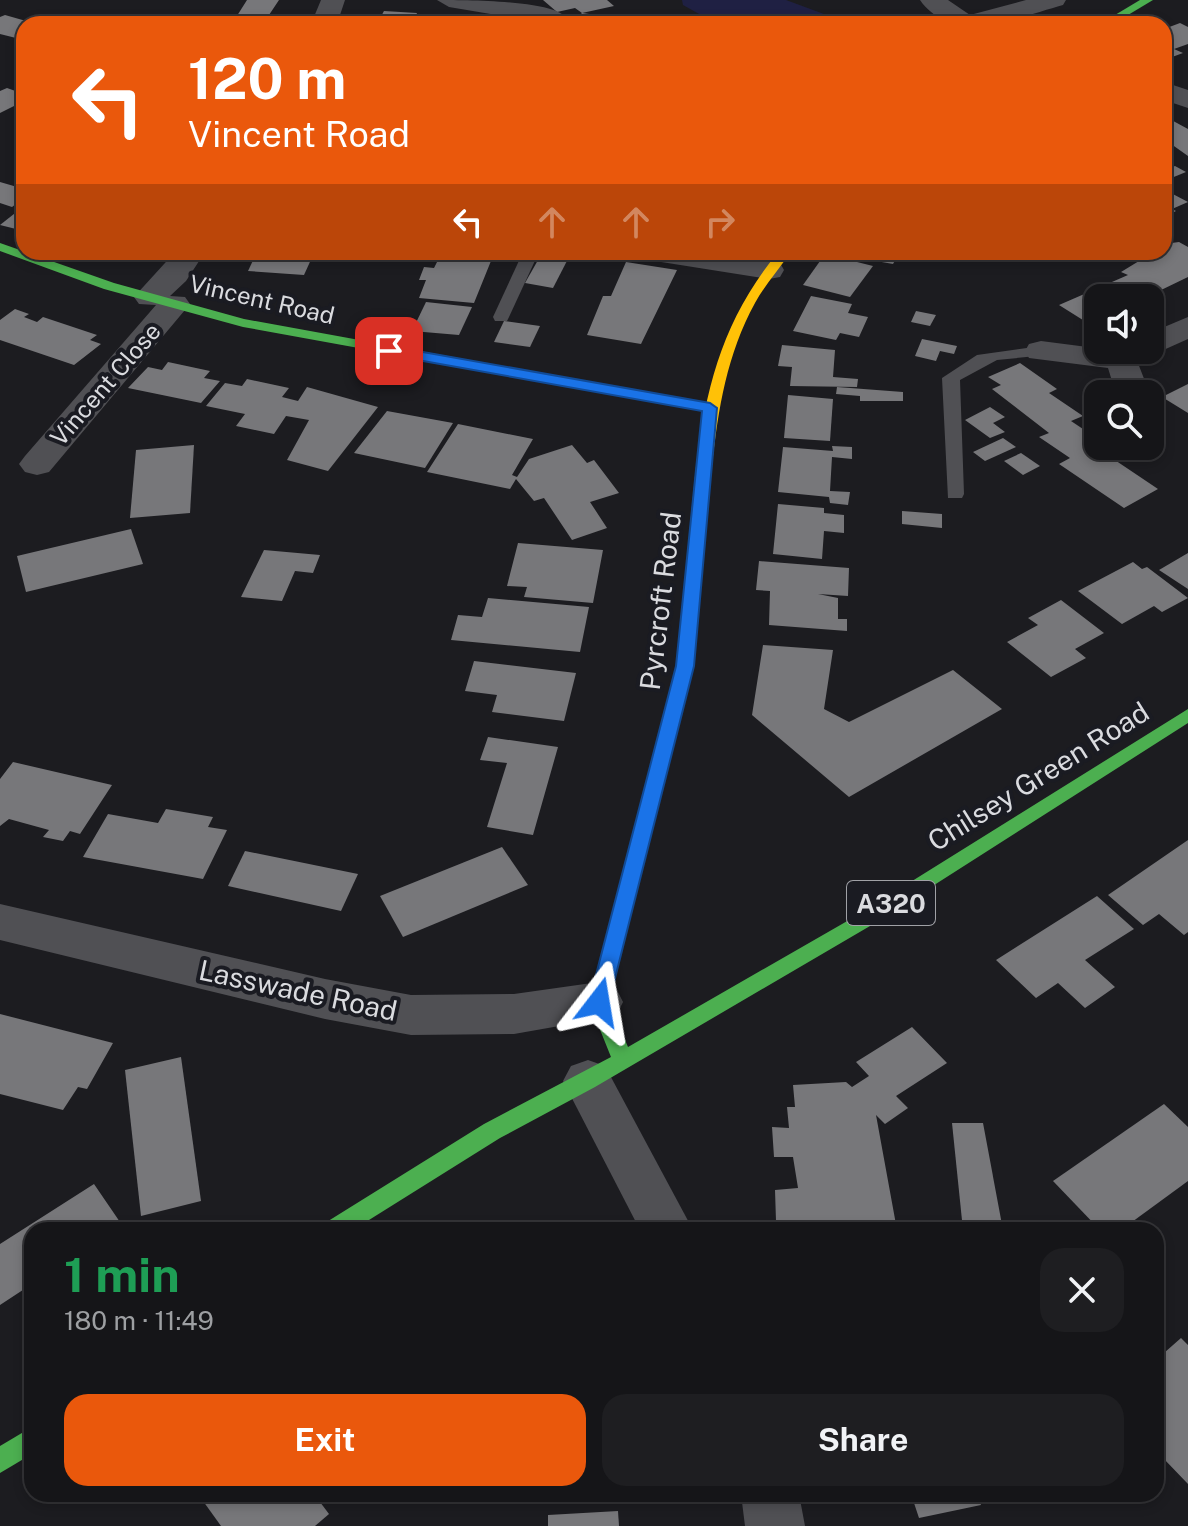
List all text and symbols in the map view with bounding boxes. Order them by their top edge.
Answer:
text: 120 m [188,46,346,112]
icon: left [56,48,160,152]
text: Vincent Road [188,113,410,155]
icon: left [446,200,490,244]
icon: ahead [530,200,574,244]
icon: ahead [614,200,658,244]
icon: right [698,200,742,244]
street label: Vincent Road [187,269,337,329]
map controls [1084,284,1164,460]
button: sound [1084,284,1164,364]
street label: Vincent Close [44,317,166,451]
pin [355,317,423,385]
icon: arrive [367,329,411,373]
button: search [1084,380,1164,460]
street label: Pyrcroft Road [633,510,687,692]
street label: Chilsey Green Road [921,695,1155,857]
road number: A320 [847,881,935,925]
street label: Lasswade Road [196,953,400,1027]
position arrow [557,960,641,1044]
text: 1 min [64,1246,180,1303]
button: close [1040,1248,1124,1332]
text: 180 m · 11:49 [64,1305,214,1336]
button: Exit [64,1394,586,1486]
button: Share [602,1394,1124,1486]

